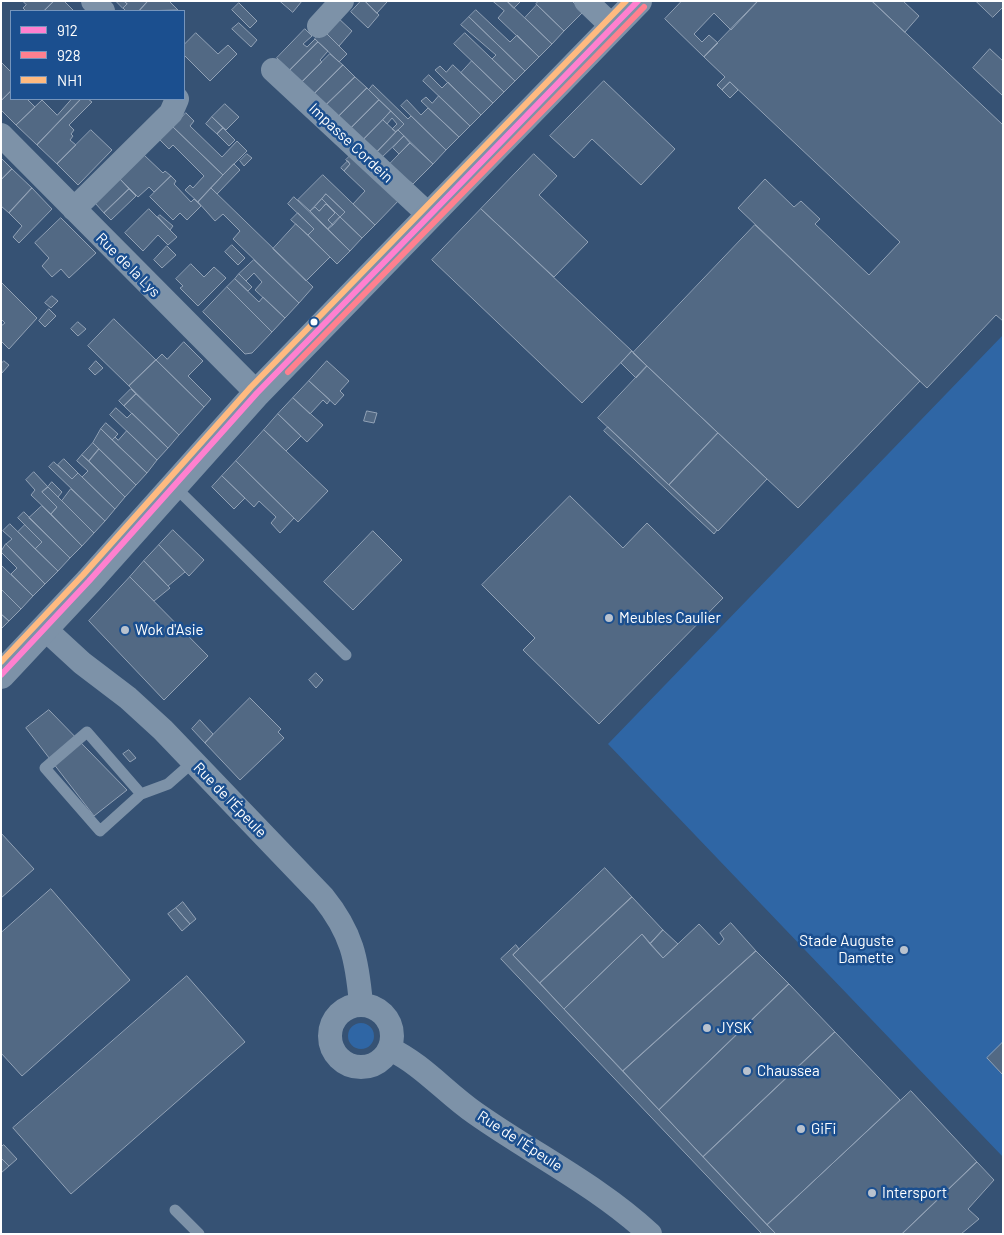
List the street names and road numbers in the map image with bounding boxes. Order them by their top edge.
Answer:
street label: Impasse Cordein [305,100,397,186]
street label: Rue de la Lys [92,229,164,301]
street label: Rue de l'Épeule [190,759,270,841]
street label: Rue de l'Épeule [474,1107,566,1175]

